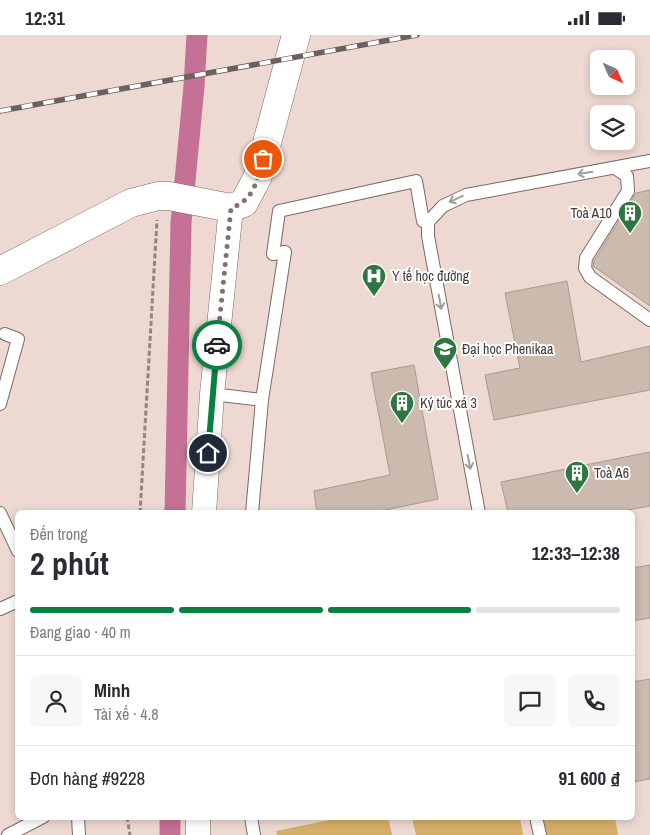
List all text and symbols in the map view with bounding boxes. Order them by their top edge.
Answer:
text: 12:31 [25,5,65,31]
north arrow [590,50,635,95]
map controls [590,50,635,150]
button: layers [590,105,635,150]
pin [242,138,284,180]
icon: bag [249,145,277,173]
one-way arrow [577,168,593,178]
one-way arrow [449,195,464,205]
building icon: Toà A10 [617,200,643,234]
place label: Toà A10 [571,204,612,222]
hospital icon: Y tế học đường [361,263,387,297]
place label: Y tế học đường [392,267,470,285]
one-way arrow [435,293,445,309]
courier [192,320,242,370]
icon: car [203,331,231,359]
school or university icon: Đại học Phenikaa [432,336,458,370]
place label: Đại học Phenikaa [462,340,554,358]
building icon: Ký túc xá 3 [389,390,415,424]
place label: Ký túc xá 3 [420,394,477,412]
pin [187,432,229,474]
icon: home [194,439,222,467]
one-way arrow [465,453,475,469]
building icon: Toà A6 [564,460,590,494]
place label: Toà A6 [594,464,629,482]
text: Đến trong [30,523,88,545]
text: 12:33–12:38 [532,540,620,566]
text: 2 phút [30,542,109,585]
text: Đang giao · 40 m [30,621,131,643]
button: person [30,675,82,727]
button: chat [504,675,556,727]
button: phone [568,675,620,727]
text: Minh [94,677,130,703]
text: Tài xế · 4.8 [94,703,158,725]
text: Đơn hàng #9228 [30,765,145,791]
text: 91 600 ₫ [558,765,620,791]

